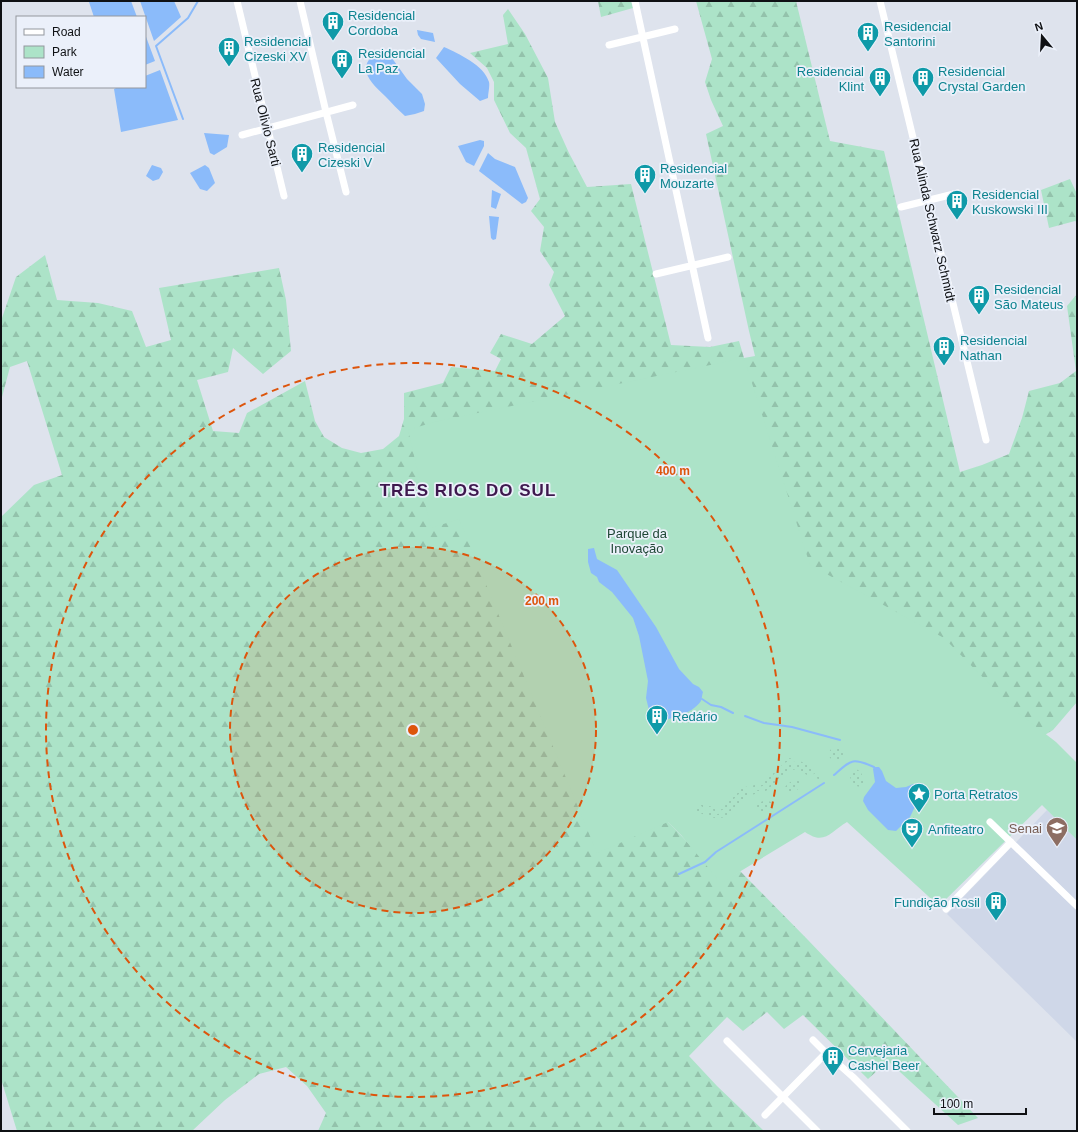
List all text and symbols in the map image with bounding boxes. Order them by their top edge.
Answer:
place label: Residencial Cordoba [348,8,415,38]
building icon: Residencial Cordoba [320,9,346,42]
legend [16,16,146,88]
north arrow [1022,16,1062,56]
place label: Residencial Santorini [884,19,951,49]
building icon: Residencial Santorini [855,20,881,53]
text: N [1033,20,1045,33]
text: Road [52,25,81,39]
place label: Residencial Cizeski XV [244,34,311,64]
building icon: Residencial Cizeski XV [216,35,242,68]
text: Park [52,45,78,59]
place label: Residencial La Paz [358,46,425,76]
building icon: Residencial La Paz [329,47,355,80]
place label: Residencial Klint [797,64,864,94]
place label: Residencial Crystal Garden [938,64,1025,94]
text: Water [52,65,84,79]
building icon: Residencial Klint [867,65,893,98]
building icon: Residencial Crystal Garden [910,65,936,98]
street label: Rua Olivio Sarti [247,76,284,168]
street label: Rua Alinda Schwarz Schmidt [906,137,959,303]
place label: Residencial Cizeski V [318,140,385,170]
building icon: Residencial Cizeski V [289,141,315,174]
place label: Residencial Mouzarte [660,161,727,191]
building icon: Residencial Mouzarte [632,162,658,195]
place label: Residencial Kuskowski III [972,187,1048,217]
building icon: Residencial Kuskowski III [944,188,970,221]
place label: Residencial São Mateus [994,282,1064,312]
building icon: Residencial São Mateus [966,283,992,316]
place label: Residencial Nathan [960,333,1027,363]
building icon: Residencial Nathan [931,334,957,367]
text: 400 m [656,464,690,478]
district label: TRÊS RIOS DO SUL [380,481,556,500]
park label: Parque da Inovação [607,526,668,556]
text: 200 m [525,594,559,608]
building icon: Redário [644,703,670,736]
place label: Redário [672,709,718,724]
centre of rings [406,723,420,737]
place icon: Porta Retratos [906,781,932,814]
place label: Porta Retratos [934,787,1018,802]
school or university icon: Senai [1044,815,1070,848]
theatre icon: Anfiteatro [899,816,925,849]
place label: Senai [1009,821,1042,836]
place label: Anfiteatro [928,822,984,837]
building icon: Fundição Rosil [983,889,1009,922]
place label: Fundição Rosil [894,895,980,910]
place label: Cervejaria Cashel Beer [848,1043,920,1073]
building icon: Cervejaria Cashel Beer [820,1044,846,1077]
scale bar [934,1090,1026,1116]
text: 100 m [940,1097,973,1111]

